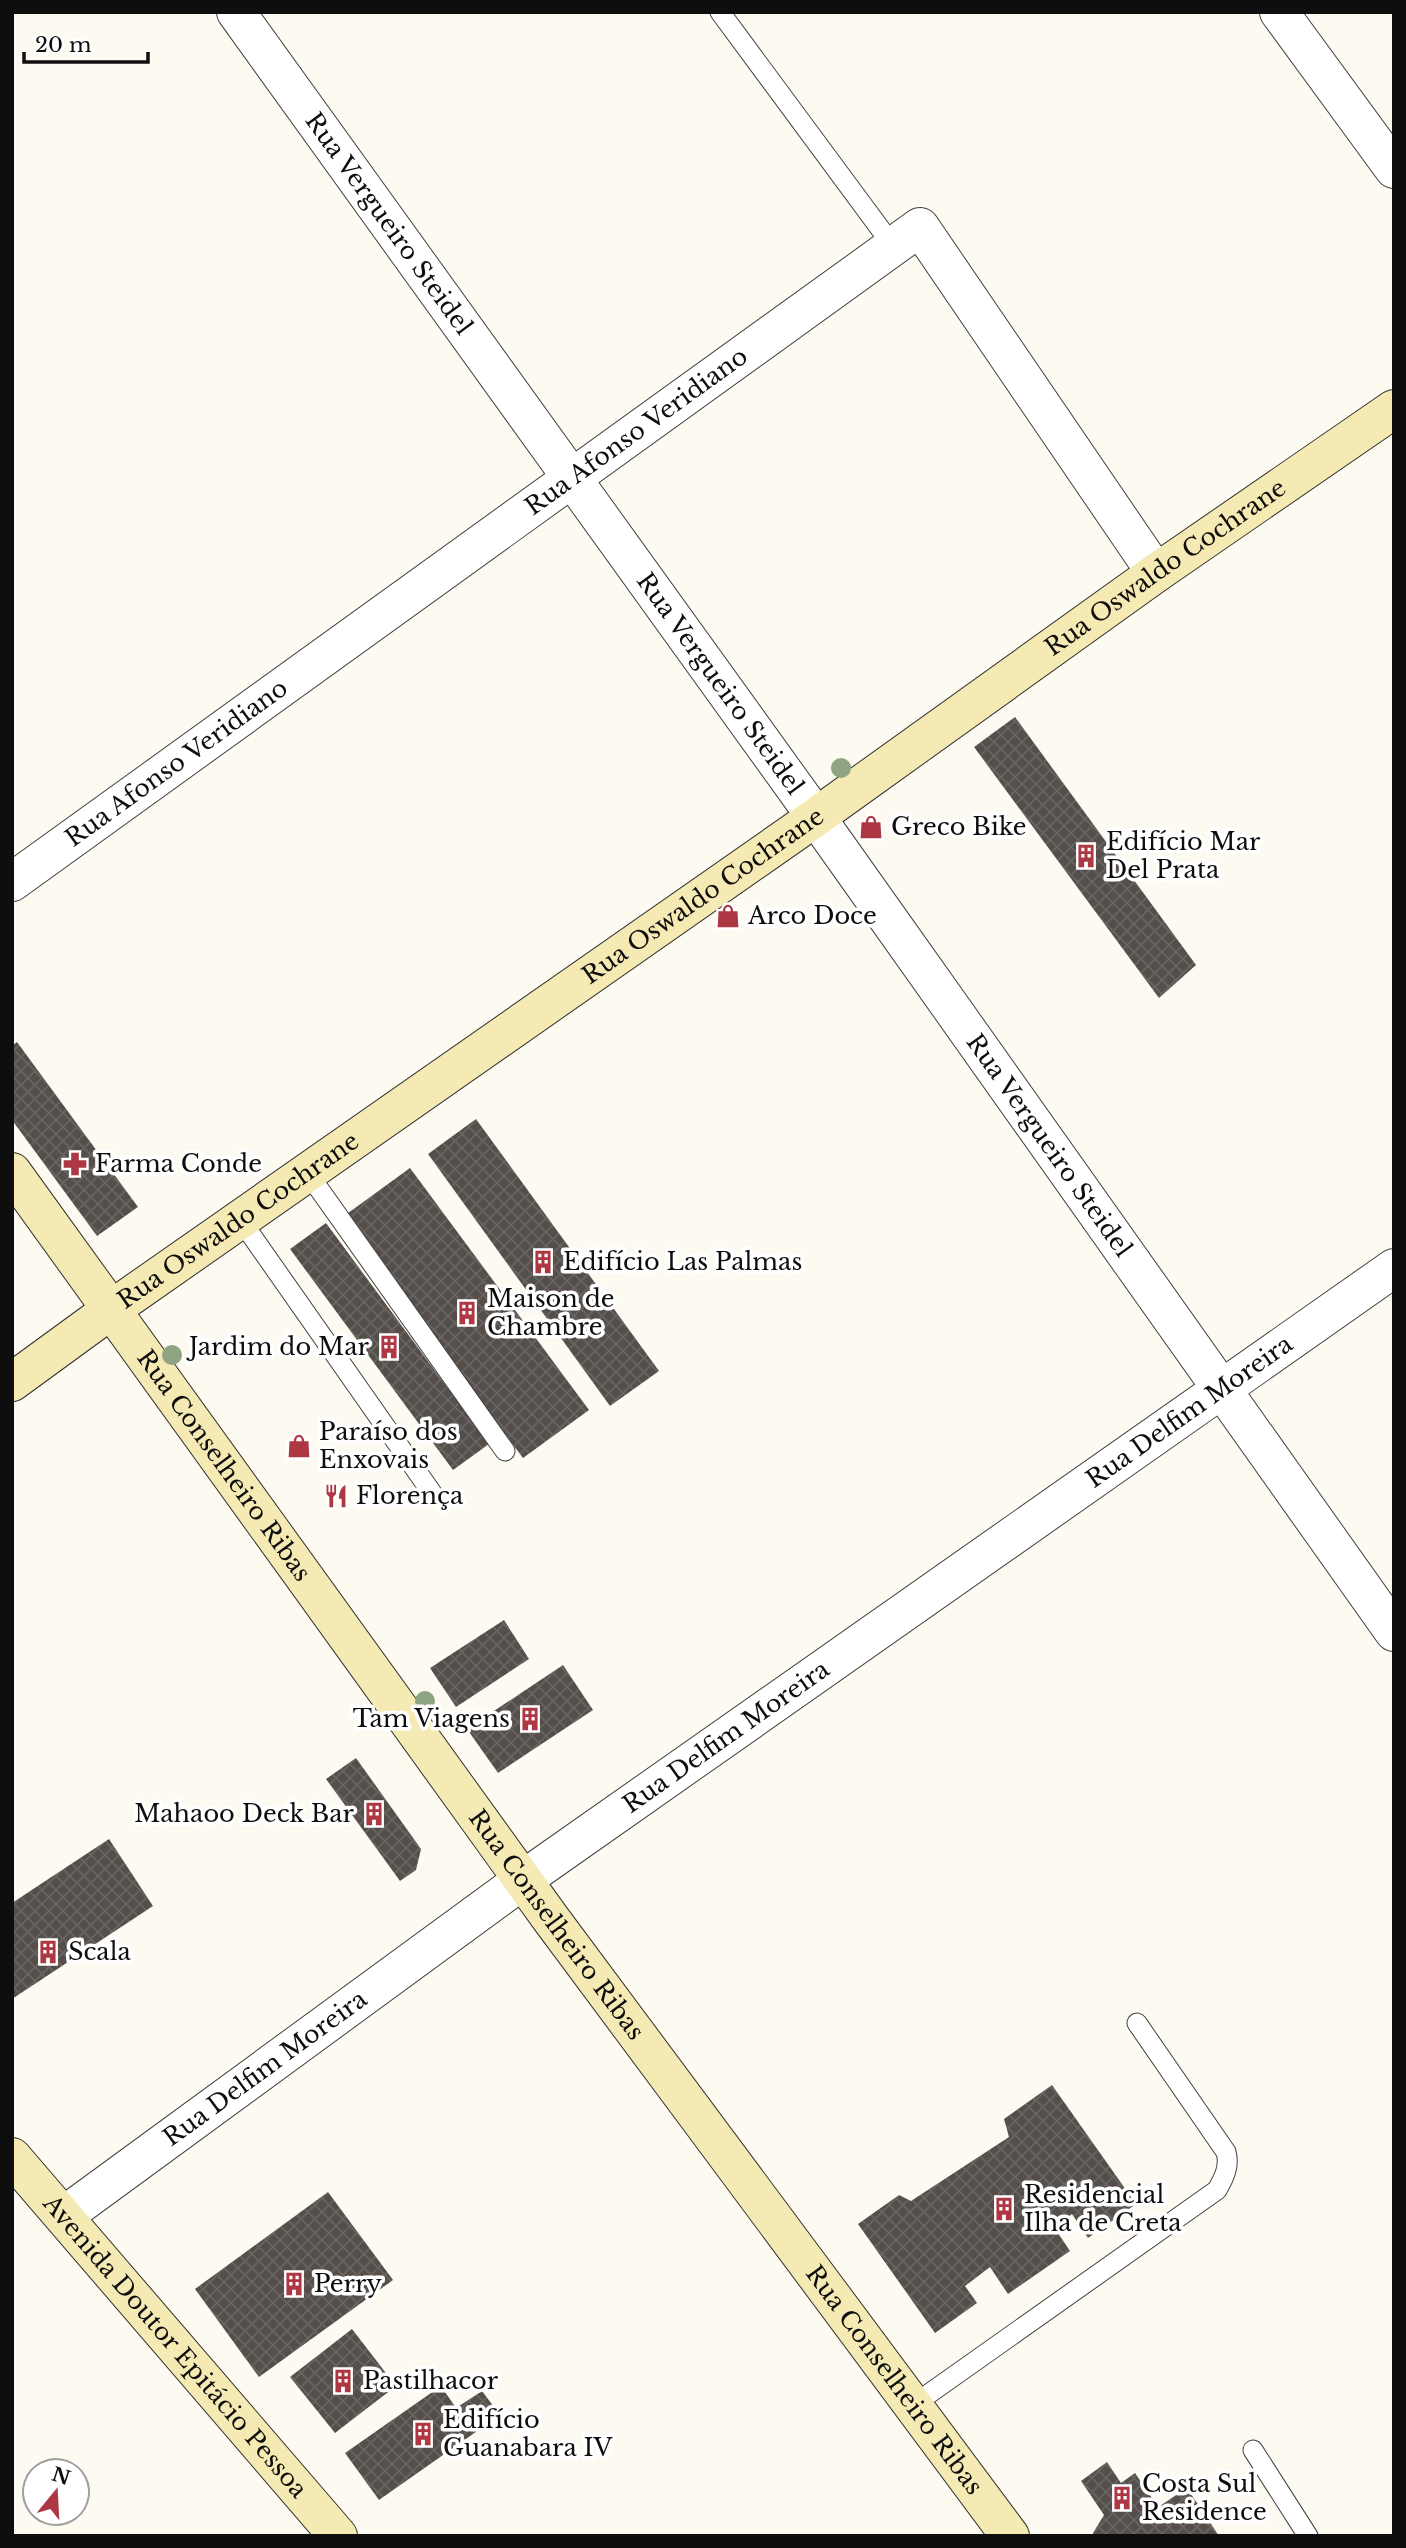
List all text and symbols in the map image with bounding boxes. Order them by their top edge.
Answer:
scale bar [24,21,149,65]
text: 20 m [35,32,92,58]
street label: Rua Vergueiro Steidel [299,107,479,340]
street label: Rua Afonso Veridiano [519,341,753,521]
street label: Rua Oswaldo Cochrane [1039,473,1291,662]
street label: Rua Vergueiro Steidel [631,567,810,800]
street label: Rua Afonso Veridiano [60,673,293,853]
street label: Rua Oswaldo Cochrane [577,801,829,990]
place label: Greco Bike [891,812,1027,841]
shop icon: Greco Bike [857,813,885,841]
place label: Edifício Mar Del Prata [1106,827,1261,884]
building icon: Edifício Mar Del Prata [1072,842,1100,870]
place label: Arco Doce [747,901,877,930]
shop icon: Arco Doce [714,902,742,930]
street label: Rua Vergueiro Steidel [961,1028,1138,1262]
street label: Rua Oswaldo Cochrane [112,1126,364,1315]
place label: Farma Conde [95,1149,262,1178]
pharmacy icon: Farma Conde [61,1150,89,1178]
place label: Edifício Las Palmas [563,1247,802,1276]
building icon: Edifício Las Palmas [529,1248,557,1276]
place label: Maison de Chambre [487,1284,615,1341]
building icon: Maison de Chambre [453,1299,481,1327]
street label: Rua Delfim Moreira [1081,1329,1298,1494]
place label: Jardim do Mar [186,1332,370,1361]
building icon: Jardim do Mar [375,1333,403,1361]
street label: Rua Conselheiro Ribas [131,1344,317,1587]
place label: Paraíso dos Enxovais [319,1417,458,1474]
shop icon: Paraíso dos Enxovais [285,1432,313,1460]
place label: Florença [356,1481,464,1510]
restaurant icon: Florença [322,1482,350,1510]
street label: Rua Delfim Moreira [617,1654,835,1819]
place label: Tam Viagens [353,1704,510,1733]
building icon: Tam Viagens [516,1705,544,1733]
place label: Mahaoo Deck Bar [134,1799,355,1828]
building icon: Mahaoo Deck Bar [360,1800,388,1828]
street label: Rua Conselheiro Ribas [463,1804,651,2045]
place label: Scala [68,1937,131,1966]
building icon: Scala [34,1938,62,1966]
street label: Rua Delfim Moreira [157,1984,373,2152]
place label: Residencial Ilha de Creta [1024,2180,1182,2237]
street label: Avenida Doutor Epitácio Pessoa [37,2188,314,2504]
building icon: Residencial Ilha de Creta [990,2195,1018,2223]
street label: Rua Conselheiro Ribas [800,2260,989,2500]
place label: Perry [314,2269,382,2298]
building icon: Perry [280,2270,308,2298]
place label: Pastilhacor [363,2366,499,2395]
building icon: Pastilhacor [329,2367,357,2395]
place label: Edifício Guanabara IV [443,2405,613,2462]
building icon: Edifício Guanabara IV [409,2420,437,2448]
north arrow [21,2457,91,2527]
text: N [49,2463,73,2490]
place label: Costa Sul Residence [1142,2469,1267,2526]
building icon: Costa Sul Residence [1108,2484,1136,2512]

